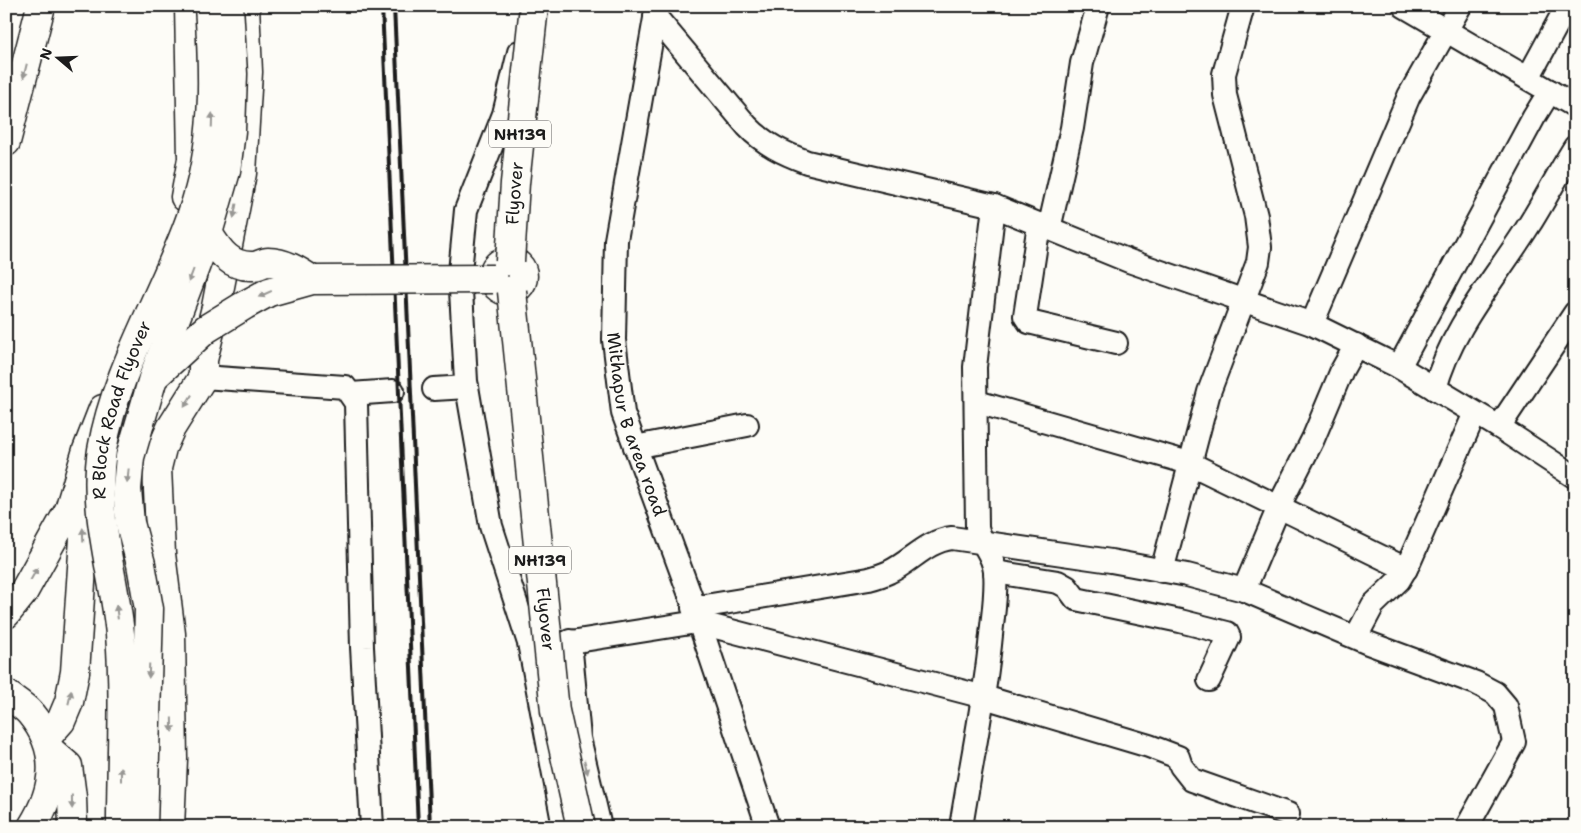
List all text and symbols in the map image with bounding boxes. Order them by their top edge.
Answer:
north arrow [32,32,82,82]
text: N [35,46,56,62]
one-way arrow [21,63,29,78]
one-way arrow [208,112,216,128]
road number: NH139 [489,120,551,148]
street label: Flyover [500,160,529,226]
one-way arrow [230,204,238,220]
one-way arrow [187,269,194,284]
one-way arrow [258,291,272,299]
street label: R Block Road Flyover [87,317,157,500]
street label: Mithapur B area road [601,331,672,520]
one-way arrow [183,395,192,408]
one-way arrow [124,468,132,484]
one-way arrow [79,527,87,543]
road number: NH139 [509,546,571,574]
one-way arrow [29,567,38,580]
street label: Flyover [530,587,561,652]
one-way arrow [113,604,121,620]
one-way arrow [144,663,152,679]
one-way arrow [66,689,74,704]
one-way arrow [169,717,177,733]
one-way arrow [582,759,590,774]
one-way arrow [117,766,125,782]
one-way arrow [68,794,76,810]

